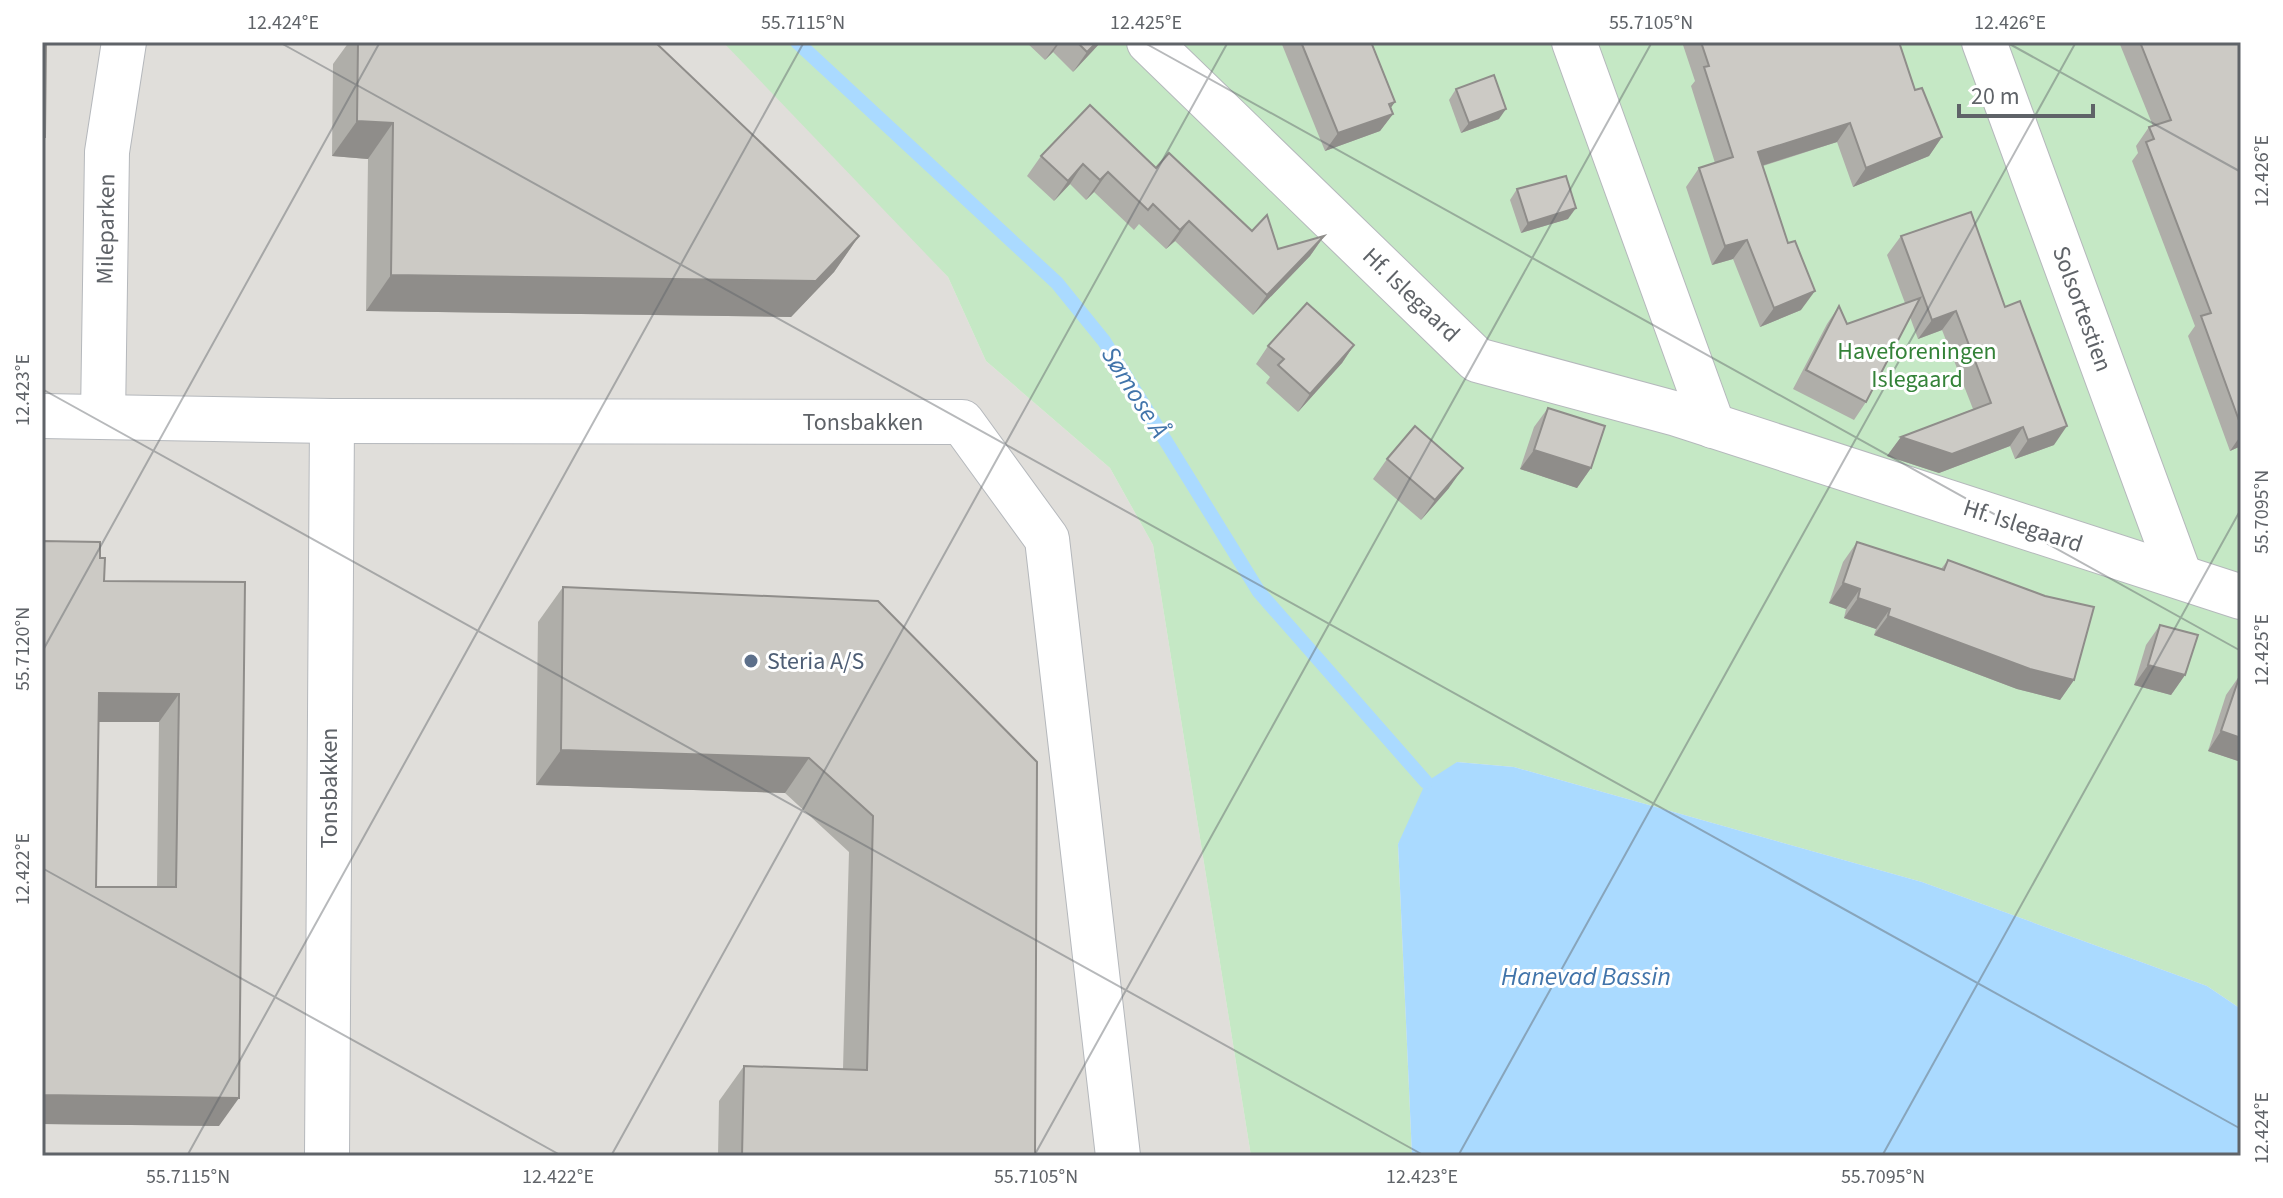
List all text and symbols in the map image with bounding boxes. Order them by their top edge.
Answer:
text: 12.424°E [247,9,319,37]
text: 55.7115°N [761,9,845,37]
text: 12.425°E [1110,9,1182,37]
text: 55.7105°N [1609,9,1693,37]
text: 12.426°E [1974,9,2046,37]
scale bar [1959,68,2093,118]
text: 20 m [1971,79,2020,114]
text: 12.426°E [2248,135,2276,207]
street label: Mileparken [88,173,124,285]
street label: Hf. Islegaard [1354,239,1468,351]
street label: Solsortestien [2043,241,2121,377]
park label: Haveforeningen Islegaard [1837,334,1997,397]
water label: Sømose Å [1092,339,1178,445]
text: 12.423°E [9,354,37,426]
street label: Tonsbakken [803,405,923,440]
text: 55.7095°N [2248,470,2276,554]
street label: Hf. Islegaard [1959,490,2087,562]
text: 55.7120°N [9,607,37,691]
text: 12.425°E [2248,614,2276,686]
place label: Steria A/S [767,644,864,679]
marker: Steria A/S [742,652,760,670]
street label: Tonsbakken [312,728,347,848]
text: 12.422°E [9,833,37,905]
water label: Hanevad Bassin [1501,958,1671,995]
text: 12.424°E [2248,1092,2276,1164]
text: 55.7115°N [146,1163,230,1191]
text: 12.422°E [522,1163,594,1191]
text: 55.7105°N [994,1163,1078,1191]
text: 12.423°E [1386,1163,1458,1191]
text: 55.7095°N [1841,1163,1925,1191]

